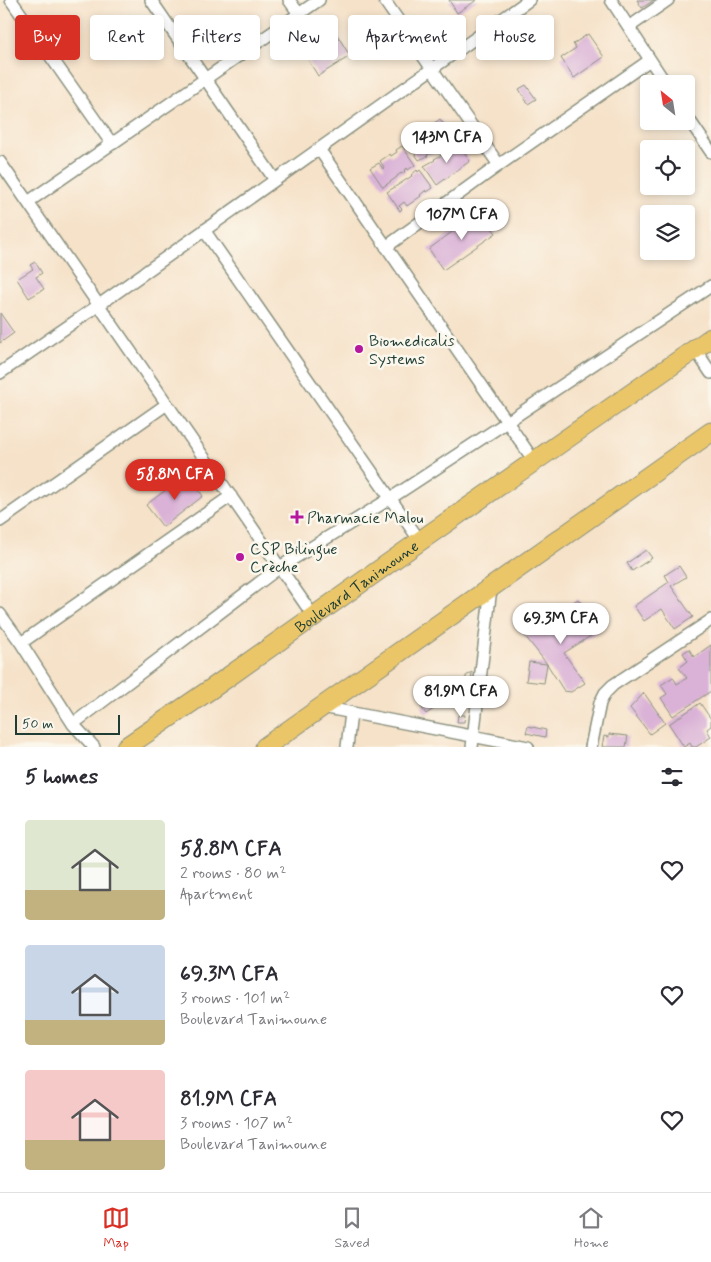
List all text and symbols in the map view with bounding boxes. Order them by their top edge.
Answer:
chip: Buy [15,15,80,60]
chip: Rent [90,15,164,60]
chip: Filters [174,15,260,60]
chip: New [270,15,338,60]
chip: Apartment [348,15,466,60]
chip: House [476,15,554,60]
north arrow [640,75,695,130]
map controls [640,75,695,260]
pin: 143M CFA [395,121,499,164]
text: 143M CFA [412,127,482,148]
button: locate [640,140,695,195]
pin: 107M CFA [410,198,514,241]
text: 107M CFA [426,204,498,225]
button: layers [640,205,695,260]
place label: Biomedicalis Systems [369,331,455,370]
marker: Biomedicalis Systems [353,343,365,355]
pin: 58.8M CFA [118,458,232,501]
text: 58.8M CFA [136,464,214,485]
place label: Pharmacie Malou [307,508,424,529]
marker: Pharmacie Malou [291,511,303,523]
street label: Boulevard Tanimoune [291,536,423,638]
place label: CSP Bilingue Crèche [250,539,337,578]
marker: CSP Bilingue Crèche [234,551,246,563]
pin: 69.3M CFA [504,602,618,645]
text: 69.3M CFA [523,608,599,629]
pin: 81.9M CFA [404,676,518,718]
text: 81.9M CFA [424,681,498,702]
scale bar [15,712,120,735]
text: 50 m [22,715,53,733]
text: 5 homes [25,763,98,791]
icon: filters [658,763,686,791]
text: 58.8M CFA [180,835,282,863]
icon: home [65,840,125,900]
icon: heart [658,856,686,884]
text: 2 rooms · 80 m² [180,863,286,884]
text: Apartment [180,884,253,905]
text: 69.3M CFA [180,960,279,988]
icon: home [65,965,125,1025]
icon: heart [658,981,686,1009]
text: 3 rooms · 101 m² [180,988,290,1009]
text: Boulevard Tanimoune [180,1009,327,1030]
text: 81.9M CFA [180,1085,277,1113]
icon: home [65,1090,125,1150]
icon: heart [658,1106,686,1134]
text: 3 rooms · 107 m² [180,1113,293,1134]
text: Boulevard Tanimoune [180,1134,327,1155]
tab: Map [102,1204,130,1252]
tab: Saved [334,1204,370,1252]
tab: Home [574,1204,609,1252]

